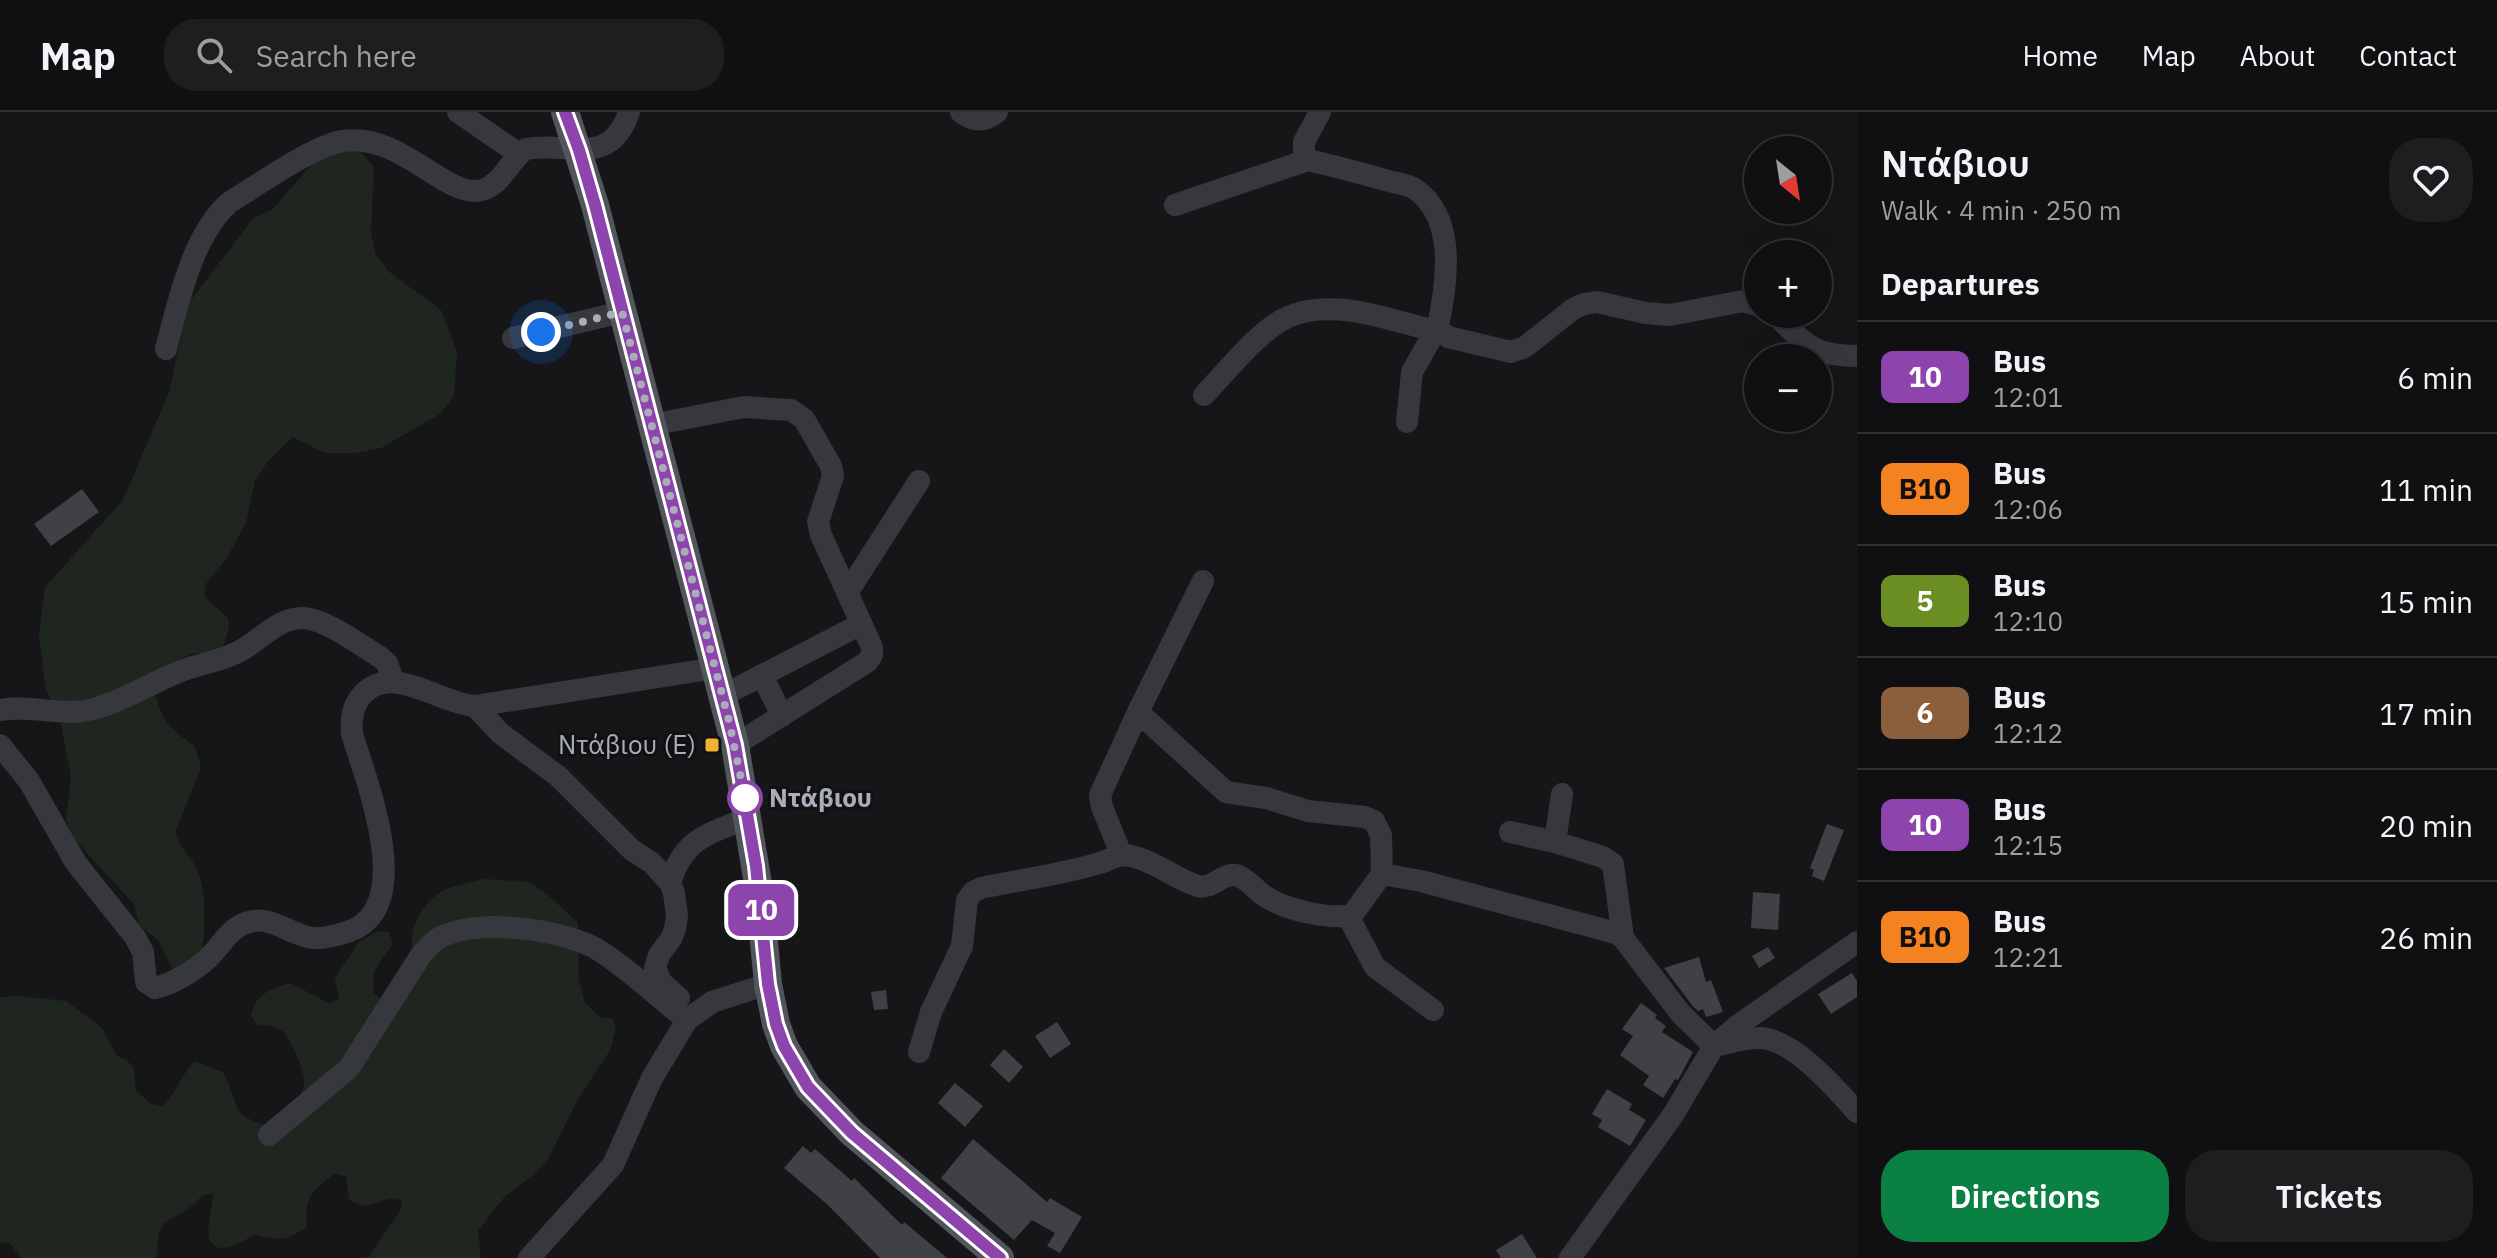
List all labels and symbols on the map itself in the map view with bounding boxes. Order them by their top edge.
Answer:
north arrow [1744,136,1832,224]
your location [521,312,561,352]
place label: Ντάβιου (E) [558,727,696,761]
marker: Ντάβιου (E) [703,736,721,754]
place label: Ντάβιου [769,780,872,814]
marker: Ντάβιου [728,781,762,815]
line badge: 10 [725,884,797,936]

